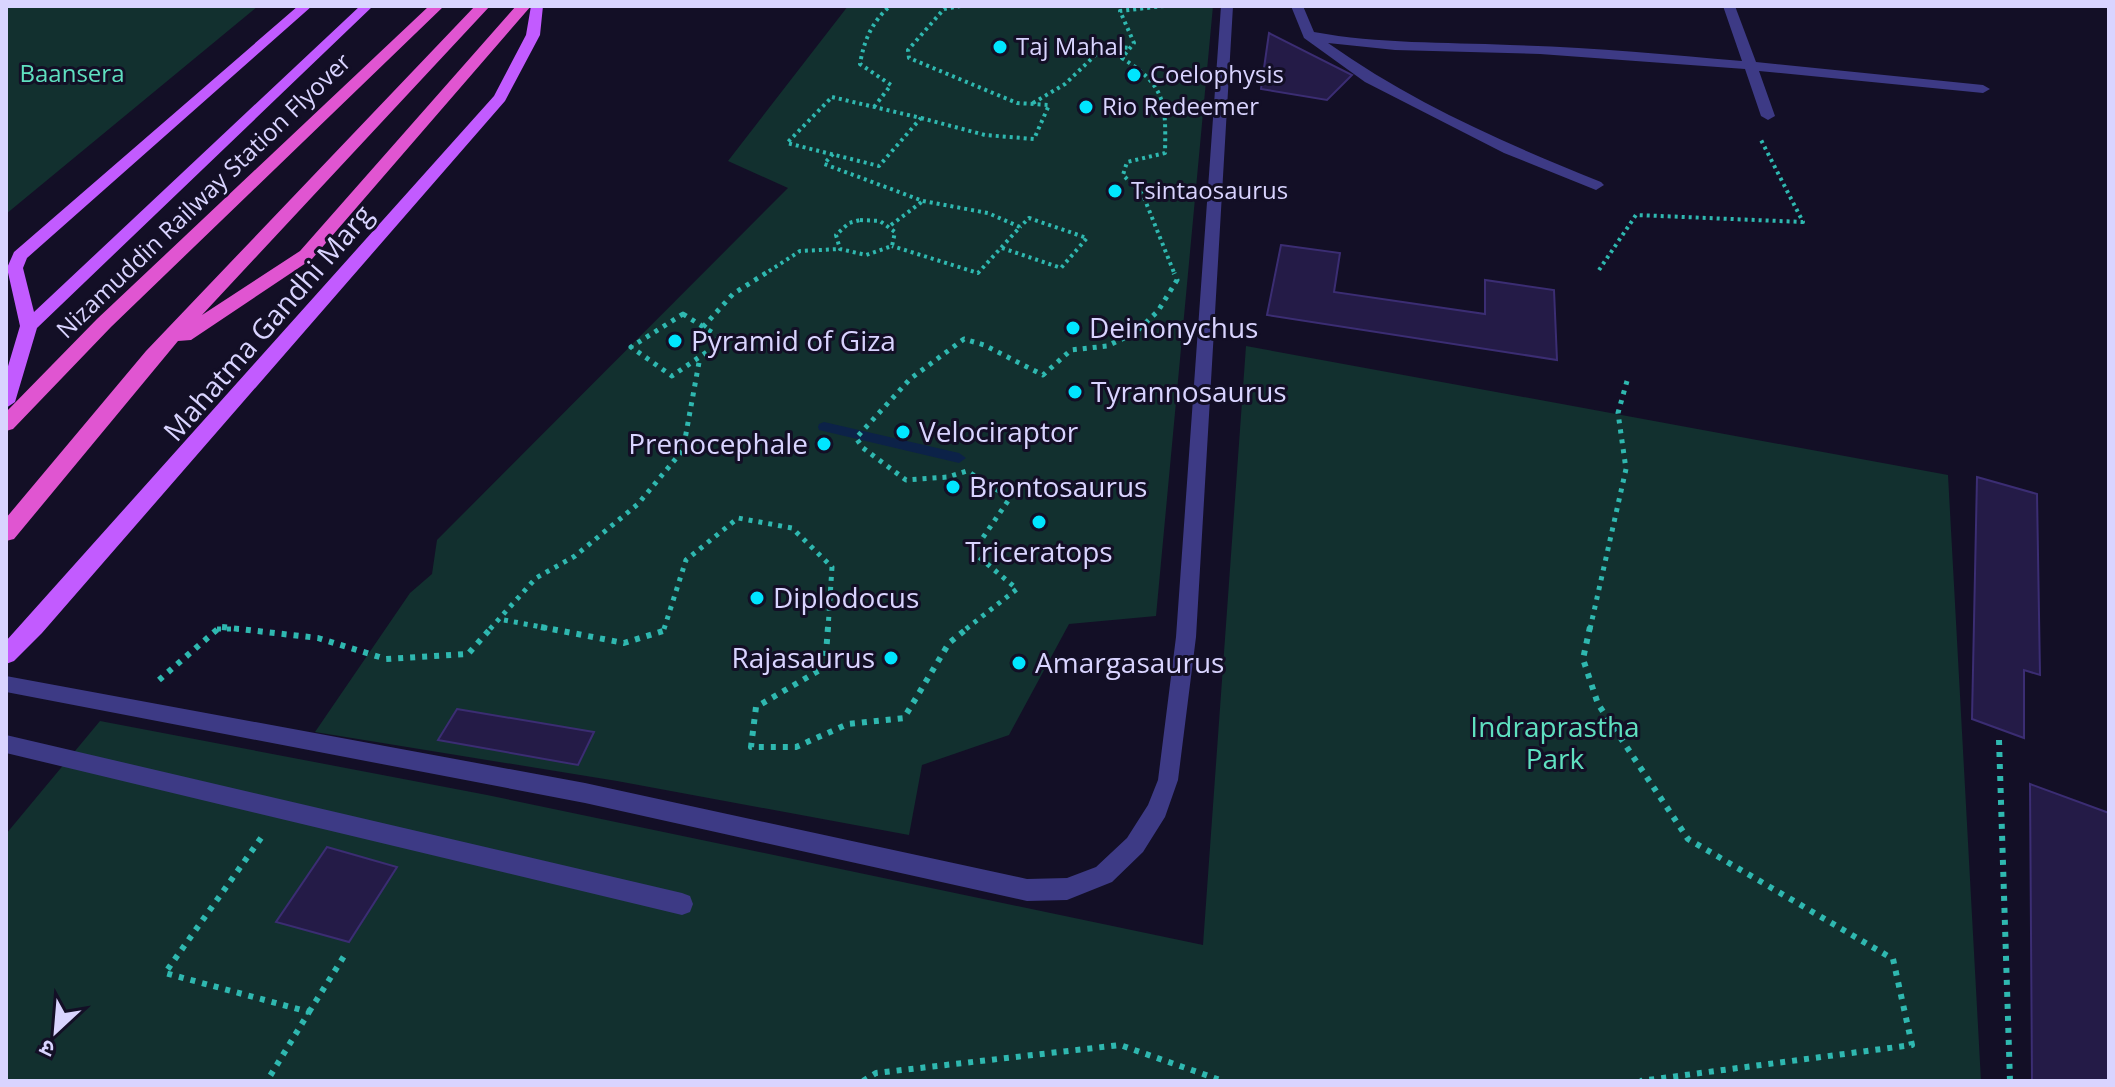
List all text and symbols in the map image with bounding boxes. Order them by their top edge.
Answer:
place label: Taj Mahal [1016,29,1124,62]
marker: Taj Mahal [991,38,1009,56]
street label: Nizamuddin Railway Station Flyover [48,45,358,345]
park label: Baansera [20,56,124,89]
place label: Coelophysis [1150,57,1284,90]
marker: Coelophysis [1125,66,1143,84]
place label: Rio Redeemer [1102,89,1259,122]
marker: Rio Redeemer [1077,98,1095,116]
place label: Tsintaosaurus [1131,173,1288,206]
marker: Tsintaosaurus [1106,182,1124,200]
street label: Mahatma Gandhi Marg [154,196,380,449]
place label: Deinonychus [1089,308,1258,346]
marker: Deinonychus [1064,319,1082,337]
place label: Pyramid of Giza [691,321,896,359]
marker: Pyramid of Giza [666,332,684,350]
place label: Tyrannosaurus [1091,372,1287,410]
marker: Tyrannosaurus [1066,383,1084,401]
place label: Velociraptor [919,412,1079,450]
marker: Velociraptor [894,423,912,441]
place label: Prenocephale [628,424,808,462]
marker: Prenocephale [815,435,833,453]
place label: Brontosaurus [969,467,1147,505]
marker: Brontosaurus [944,478,962,496]
marker: Triceratops [1030,513,1048,531]
place label: Triceratops [965,532,1113,570]
place label: Diplodocus [773,578,919,616]
marker: Diplodocus [748,589,766,607]
place label: Rajasaurus [732,638,875,676]
place label: Amargasaurus [1035,643,1224,681]
marker: Rajasaurus [882,649,900,667]
marker: Amargasaurus [1010,654,1028,672]
park label: Indraprastha Park [1470,707,1640,777]
north arrow [16,991,96,1071]
text: उ [33,1033,59,1066]

